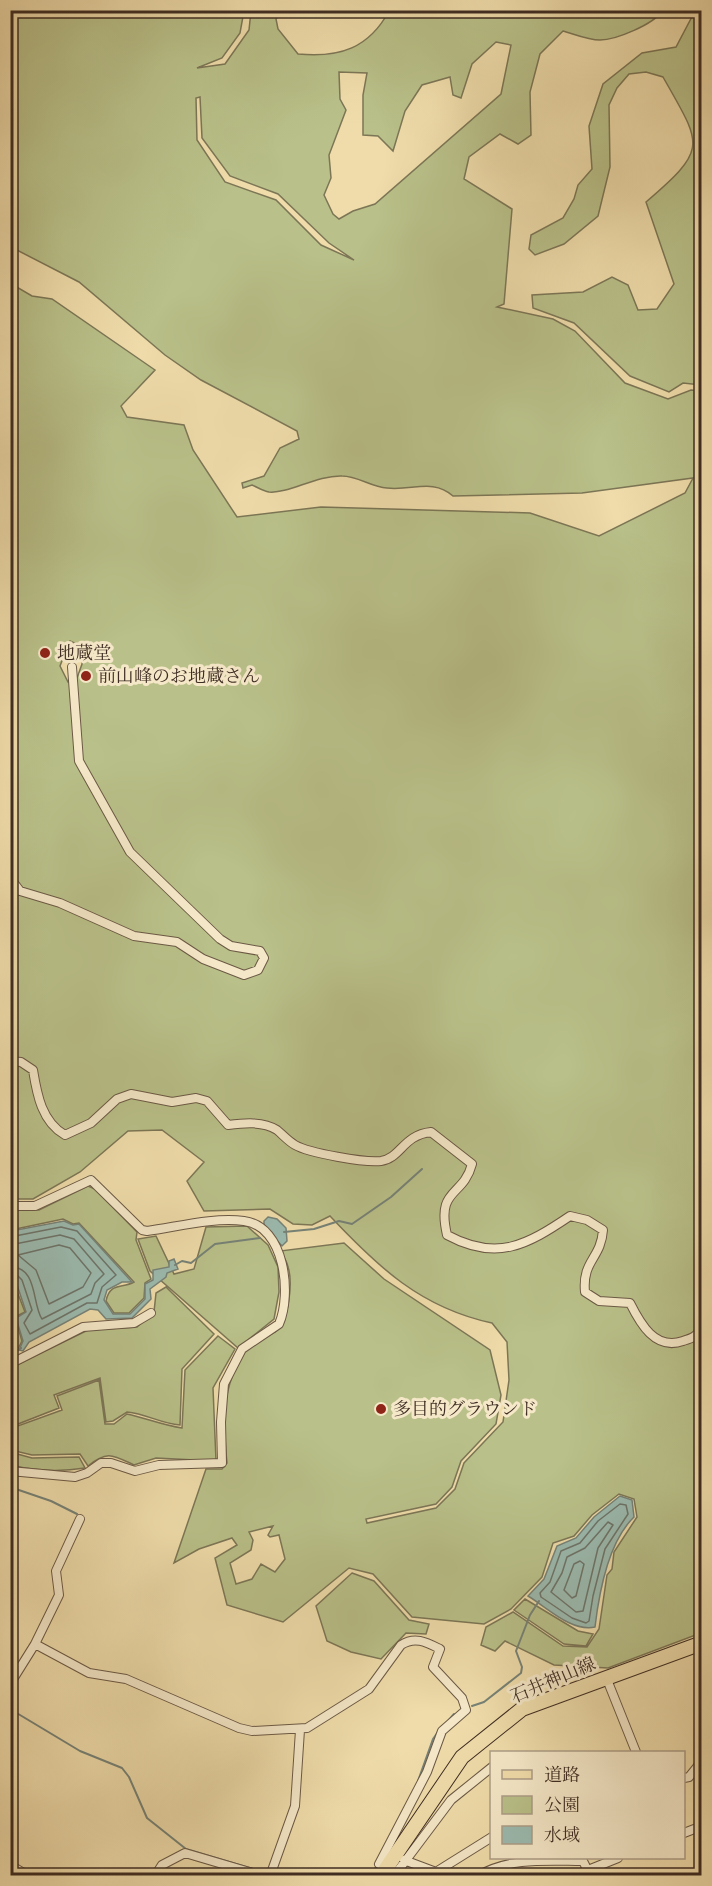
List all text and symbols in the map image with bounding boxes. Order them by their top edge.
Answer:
place label: 地蔵堂 [57,639,111,666]
marker: 地蔵堂 [38,646,52,660]
place label: 前山峰のお地蔵さん [98,662,260,689]
marker: 前山峰のお地蔵さん [79,669,93,683]
place label: 多目的グラウンド [393,1395,537,1422]
marker: 多目的グラウンド [374,1402,388,1416]
street label: 石井神山線 [506,1650,600,1710]
legend [490,1751,685,1859]
text: 道路 [544,1761,580,1788]
text: 公園 [544,1791,580,1818]
text: 水域 [544,1821,580,1848]

